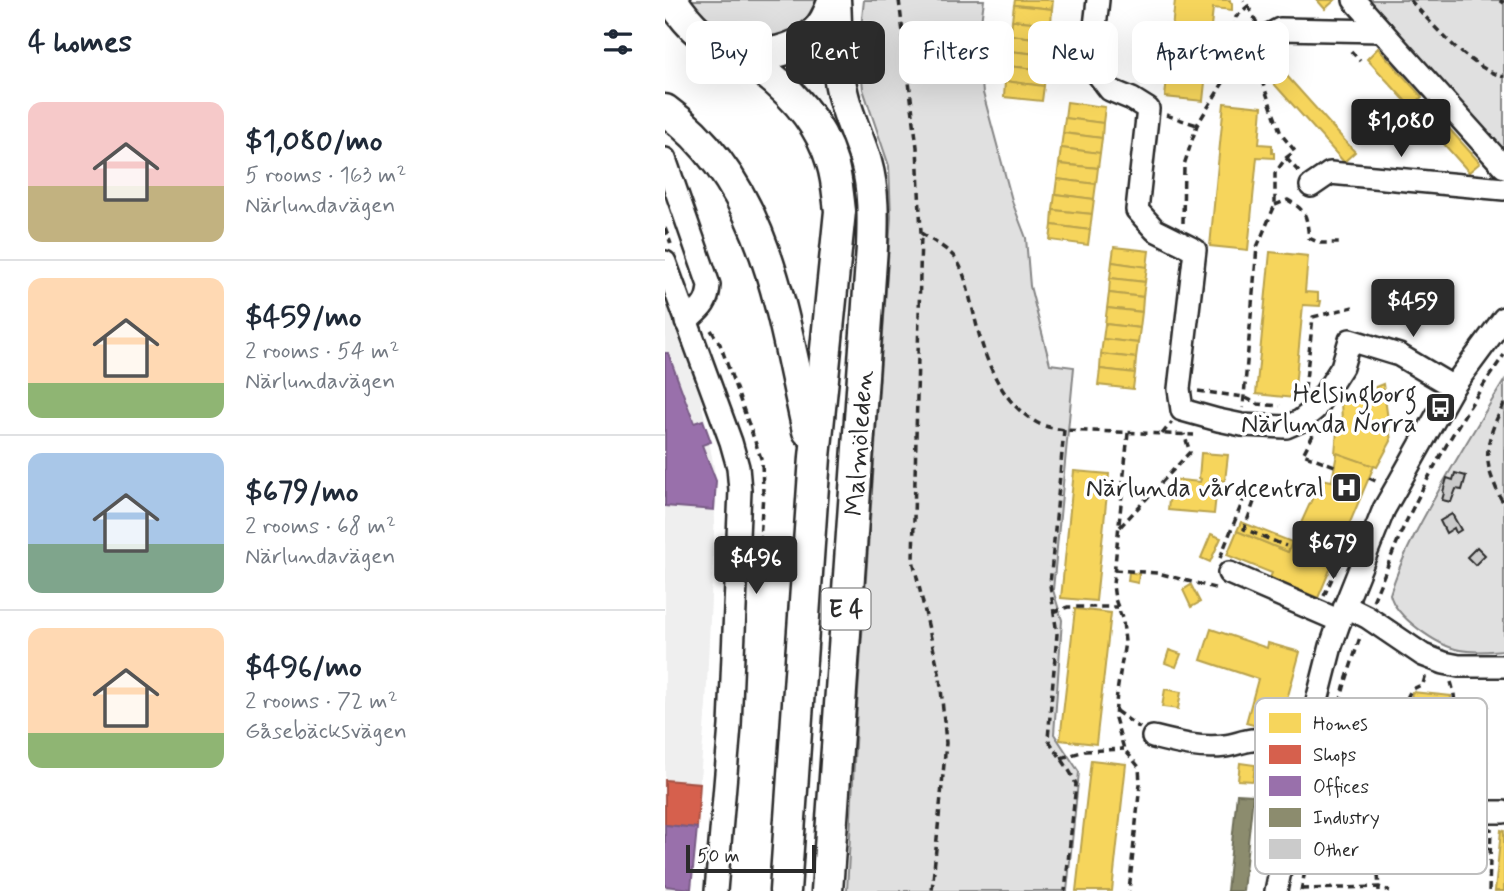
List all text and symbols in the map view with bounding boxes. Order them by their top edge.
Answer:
chip: Buy [686,21,772,84]
chip: Rent [786,21,885,84]
chip: Filters [899,21,1014,84]
chip: New [1028,21,1118,84]
chip: Apartment [1132,21,1289,84]
text: 4 homes [28,23,132,62]
icon: filters [599,23,637,61]
pin: $1,080 [1344,100,1458,159]
text: $1,080 [1367,107,1435,137]
text: $1,080/mo [245,122,382,161]
icon: home [84,130,168,214]
text: 5 rooms · 163 m² [245,161,407,191]
text: Närlundavägen [245,191,395,221]
pin: $459 [1372,280,1454,339]
text: $459 [1387,287,1439,317]
text: $459/mo [245,298,362,337]
icon: home [84,306,168,390]
text: 2 rooms · 54 m² [245,337,399,367]
text: Närlundavägen [245,367,395,397]
street label: Malmöleden [838,369,882,517]
place label: Helsingborg Närlunda Norra [1241,378,1417,442]
bus stop icon: Helsingborg Närlunda Norra [1423,391,1457,425]
hospital icon: Närlunda vårdcentral [1330,470,1364,504]
place label: Närlunda vårdcentral [1086,472,1324,506]
text: $679/mo [245,473,359,512]
icon: home [84,481,168,565]
text: 2 rooms · 68 m² [245,512,396,542]
pin: $679 [1292,522,1374,581]
text: $679 [1309,529,1358,559]
pin: $496 [715,536,797,596]
text: Närlundavägen [245,542,395,572]
text: $496 [730,544,782,574]
road number: E 4 [821,588,871,630]
text: $496/mo [245,648,362,687]
icon: home [84,656,168,740]
text: 2 rooms · 72 m² [245,687,398,717]
legend [1255,698,1487,874]
text: Homes [1313,712,1368,737]
text: Gåsebäcksvägen [245,717,407,747]
text: Shops [1313,743,1356,768]
text: Offices [1313,775,1369,800]
text: Industry [1313,806,1380,831]
text: Other [1313,838,1359,863]
scale bar [686,842,815,874]
text: 50 m [697,844,740,869]

